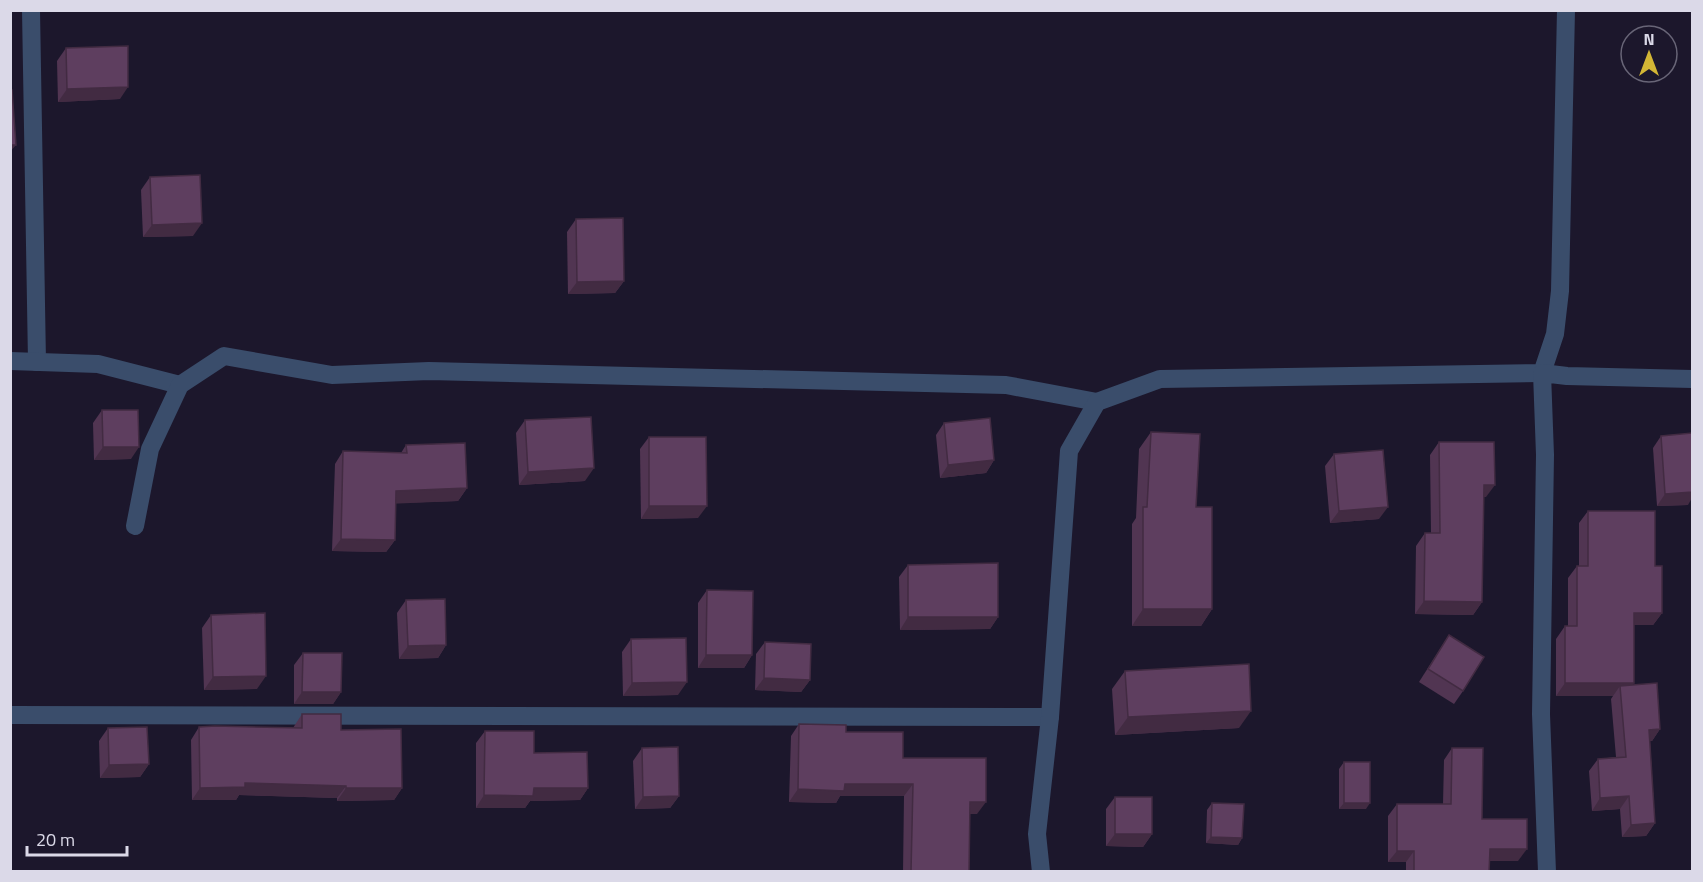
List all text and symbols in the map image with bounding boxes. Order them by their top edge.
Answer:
north arrow [1619,24,1679,84]
text: N [1643,27,1655,51]
scale bar [27,819,128,857]
text: 20 m [36,826,75,853]

